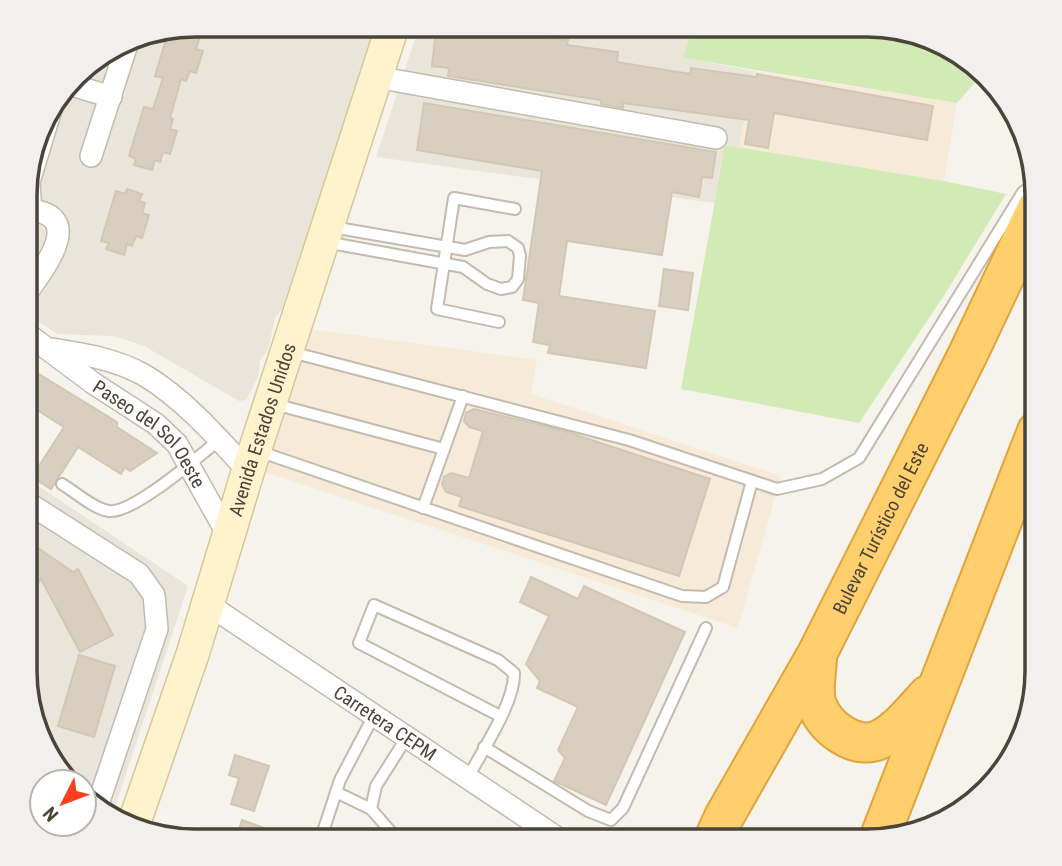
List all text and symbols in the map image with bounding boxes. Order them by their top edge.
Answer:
street label: Avenida Estados Unidos [224,340,301,519]
street label: Paseo del Sol Oeste [89,375,210,492]
street label: Bulevar Turístico del Este [828,439,934,618]
street label: Carretera CEPM [329,681,441,766]
north arrow [28,768,98,838]
text: N [38,802,63,826]

